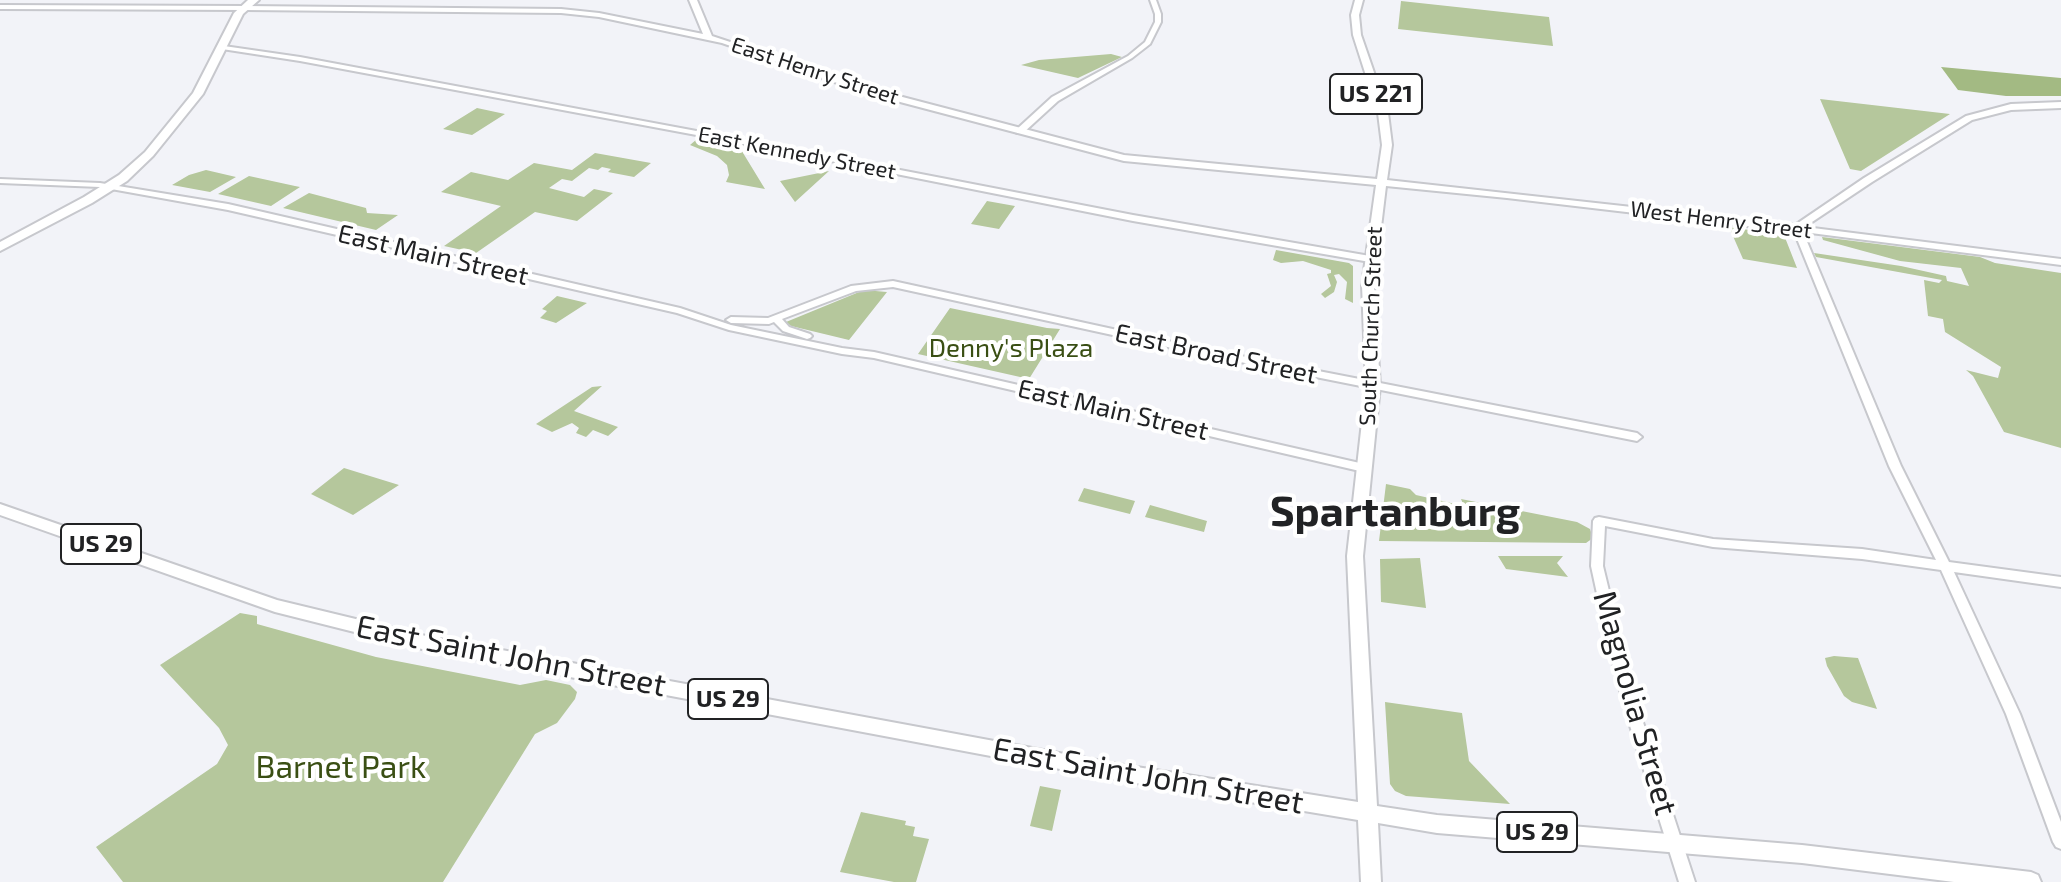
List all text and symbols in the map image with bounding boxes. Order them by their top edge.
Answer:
street label: East Henry Street [728,31,902,111]
road number: US 221 [1330,74,1422,114]
street label: East Kennedy Street [696,121,898,185]
street label: West Henry Street [1629,196,1813,244]
street label: East Main Street [335,218,531,292]
street label: South Church Street [1354,226,1388,426]
street label: East Broad Street [1112,317,1320,391]
park label: Denny's Plaza [929,332,1093,364]
street label: East Main Street [1015,373,1211,447]
district label: Spartanburg [1270,487,1520,537]
road number: US 29 [61,524,141,564]
street label: Magnolia Street [1585,587,1685,819]
street label: East Saint John Street [353,607,669,705]
road number: US 29 [688,679,768,719]
street label: East Saint John Street [990,730,1306,822]
park label: Barnet Park [256,748,426,786]
road number: US 29 [1497,812,1577,852]

